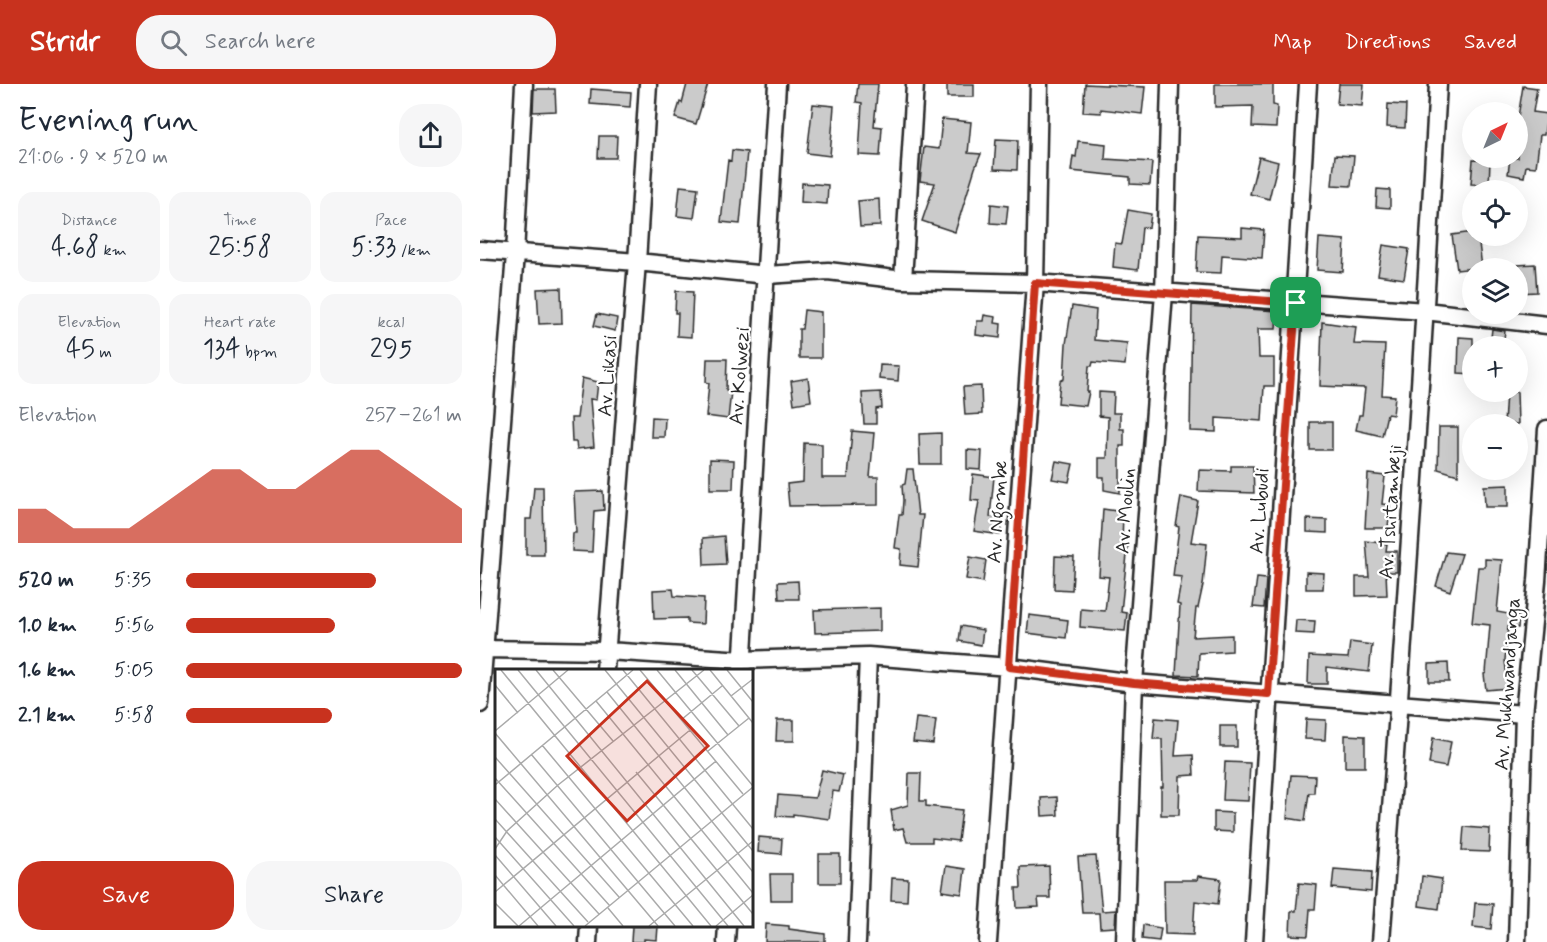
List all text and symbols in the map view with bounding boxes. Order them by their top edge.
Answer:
search box [136,15,556,69]
text: Stridr [30,24,100,61]
icon: search [157,26,190,59]
text: Search here [205,28,316,56]
text: Map [1273,28,1312,56]
text: Directions [1345,28,1431,56]
text: Saved [1464,28,1517,56]
text: Evening run [18,99,198,143]
north arrow [1462,102,1528,168]
map controls [1462,102,1528,480]
button: share [399,104,462,167]
text: 21:06 · 9 × 520 m [18,144,168,171]
button: locate [1462,180,1528,246]
text: Distance [61,210,117,231]
text: Time [223,210,257,231]
text: Pace [375,210,407,231]
text: 4.68 [51,231,99,265]
text: 25:58 [208,231,272,265]
text: 5:33 [351,231,396,265]
text: km [99,240,127,261]
text: /km [396,240,431,261]
button: layers [1462,258,1528,324]
pin [1270,277,1321,328]
icon: arrive [1279,286,1312,319]
text: Elevation [58,312,121,333]
text: Heart rate [204,312,276,333]
text: kcal [378,312,404,333]
street label: Av. Kolwezi [723,326,757,426]
text: 45 [66,333,95,367]
text: 134 [203,333,241,367]
text: 295 [370,333,412,367]
street label: Av. Likasi [592,334,624,418]
button: + [1462,336,1528,402]
text: m [95,342,112,363]
text: bpm [241,342,277,363]
text: Elevation [18,402,97,429]
text: 257–261 m [365,402,462,429]
button: − [1462,414,1528,480]
street label: Av. Tshitambeji [1373,444,1409,580]
street label: Av. Ngombe [981,460,1017,564]
street label: Av. Moulin [1110,467,1142,555]
street label: Av. Lubudi [1244,467,1276,555]
text: 520 m [18,567,74,594]
text: 5:35 [114,567,151,594]
street label: Av. Mukhwandjanga [1488,597,1529,771]
text: 1.0 km [18,612,77,639]
text: 5:56 [114,612,154,639]
text: 1.6 km [18,657,76,684]
text: 5:05 [114,657,153,684]
inset map [495,669,753,927]
text: 2.1 km [18,702,75,729]
text: 5:58 [114,702,154,729]
button: Save [18,861,234,930]
button: Share [246,861,462,930]

